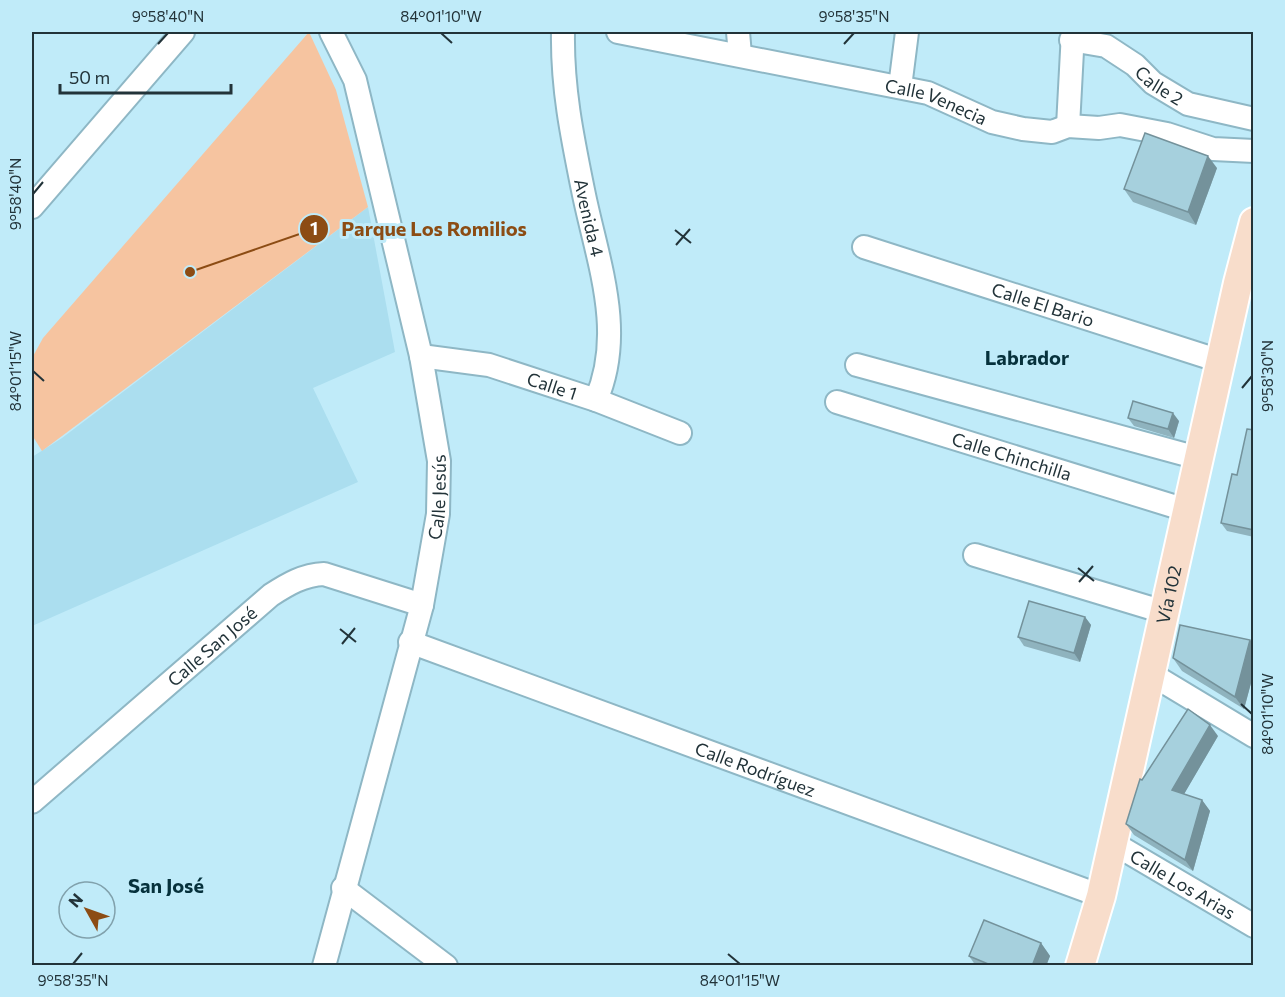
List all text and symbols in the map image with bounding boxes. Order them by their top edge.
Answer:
text: 9°58'40"N [132,7,204,25]
text: 84°01'10"W [400,7,482,25]
text: 9°58'35"N [819,7,889,25]
scale bar [60,57,231,95]
street label: Calle 2 [1131,61,1187,110]
text: 50 m [69,66,110,88]
street label: Calle Venecia [883,74,991,129]
text: 9°58'40"N [6,158,24,230]
street label: Avenida 4 [570,177,609,259]
callout: Parque Los Romilios [299,210,539,248]
text: Parque Los Romilios [341,216,527,240]
text: 1 [310,217,318,239]
street label: Calle El Bario [989,278,1097,331]
text: 84°01'15"W [6,331,24,411]
text: 9°58'30"N [1258,340,1276,412]
district label: Labrador [985,345,1069,369]
street label: Calle 1 [524,367,580,404]
street label: Calle Chinchilla [949,427,1074,485]
street label: Calle Jesús [423,453,450,542]
street label: Vía 102 [1151,563,1186,626]
street label: Calle San José [163,601,261,691]
text: 84°01'10"W [1258,673,1276,755]
street label: Calle Rodríguez [692,737,819,801]
street label: Calle Los Arias [1126,845,1239,924]
district label: San José [128,873,204,897]
north arrow [57,880,117,940]
text: N [64,889,86,911]
text: 9°58'35"N [38,971,108,989]
text: 84°01'15"W [700,971,780,989]

